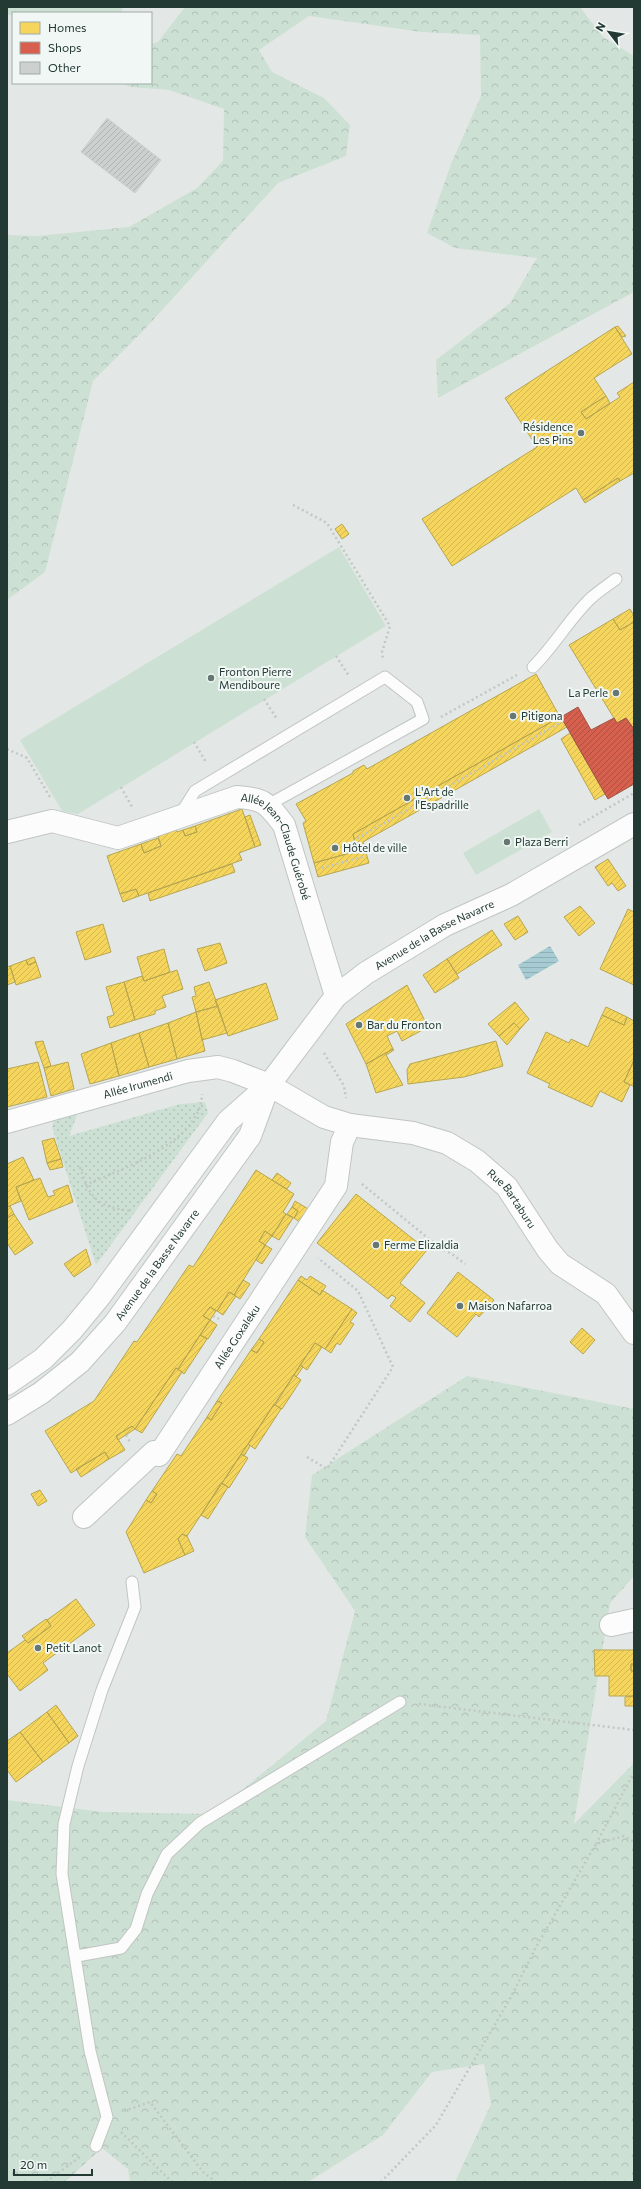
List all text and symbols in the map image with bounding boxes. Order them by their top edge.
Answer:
legend [12,12,152,84]
north arrow [589,12,629,52]
text: Homes [48,20,86,34]
text: N [592,20,608,33]
text: Shops [48,40,82,54]
text: Other [48,60,81,74]
place label: Résidence Les Pins [523,420,573,446]
marker: Résidence Les Pins [576,428,586,438]
place label: Fronton Pierre Mendiboure [219,665,292,691]
marker: Fronton Pierre Mendiboure [206,673,216,683]
place label: La Perle [568,686,608,699]
marker: La Perle [611,688,621,698]
place label: Pitigona [521,709,563,722]
marker: Pitigona [508,711,518,721]
place label: L'Art de l'Espadrille [415,785,469,811]
street label: Allée Jean-Claude Guérobé [240,790,313,902]
marker: L'Art de l'Espadrille [402,793,412,803]
place label: Plaza Berri [515,835,568,848]
marker: Plaza Berri [502,837,512,847]
place label: Hôtel de ville [343,841,407,854]
marker: Hôtel de ville [330,843,340,853]
street label: Avenue de la Basse Navarre [372,897,496,972]
place label: Bar du Fronton [367,1018,442,1031]
marker: Bar du Fronton [354,1020,364,1030]
street label: Allée Irumendi [102,1069,174,1101]
street label: Rue Bartaburu [485,1166,539,1231]
street label: Avenue de la Basse Navarre [112,1206,201,1323]
place label: Ferme Elizaldia [384,1238,459,1251]
marker: Ferme Elizaldia [371,1240,381,1250]
place label: Maison Nafarroa [468,1299,552,1312]
marker: Maison Nafarroa [455,1301,465,1311]
street label: Allée Goxaleku [211,1302,262,1371]
place label: Petit Lanot [46,1641,102,1654]
marker: Petit Lanot [33,1643,43,1653]
scale bar [14,2151,92,2177]
text: 20 m [20,2157,47,2171]

